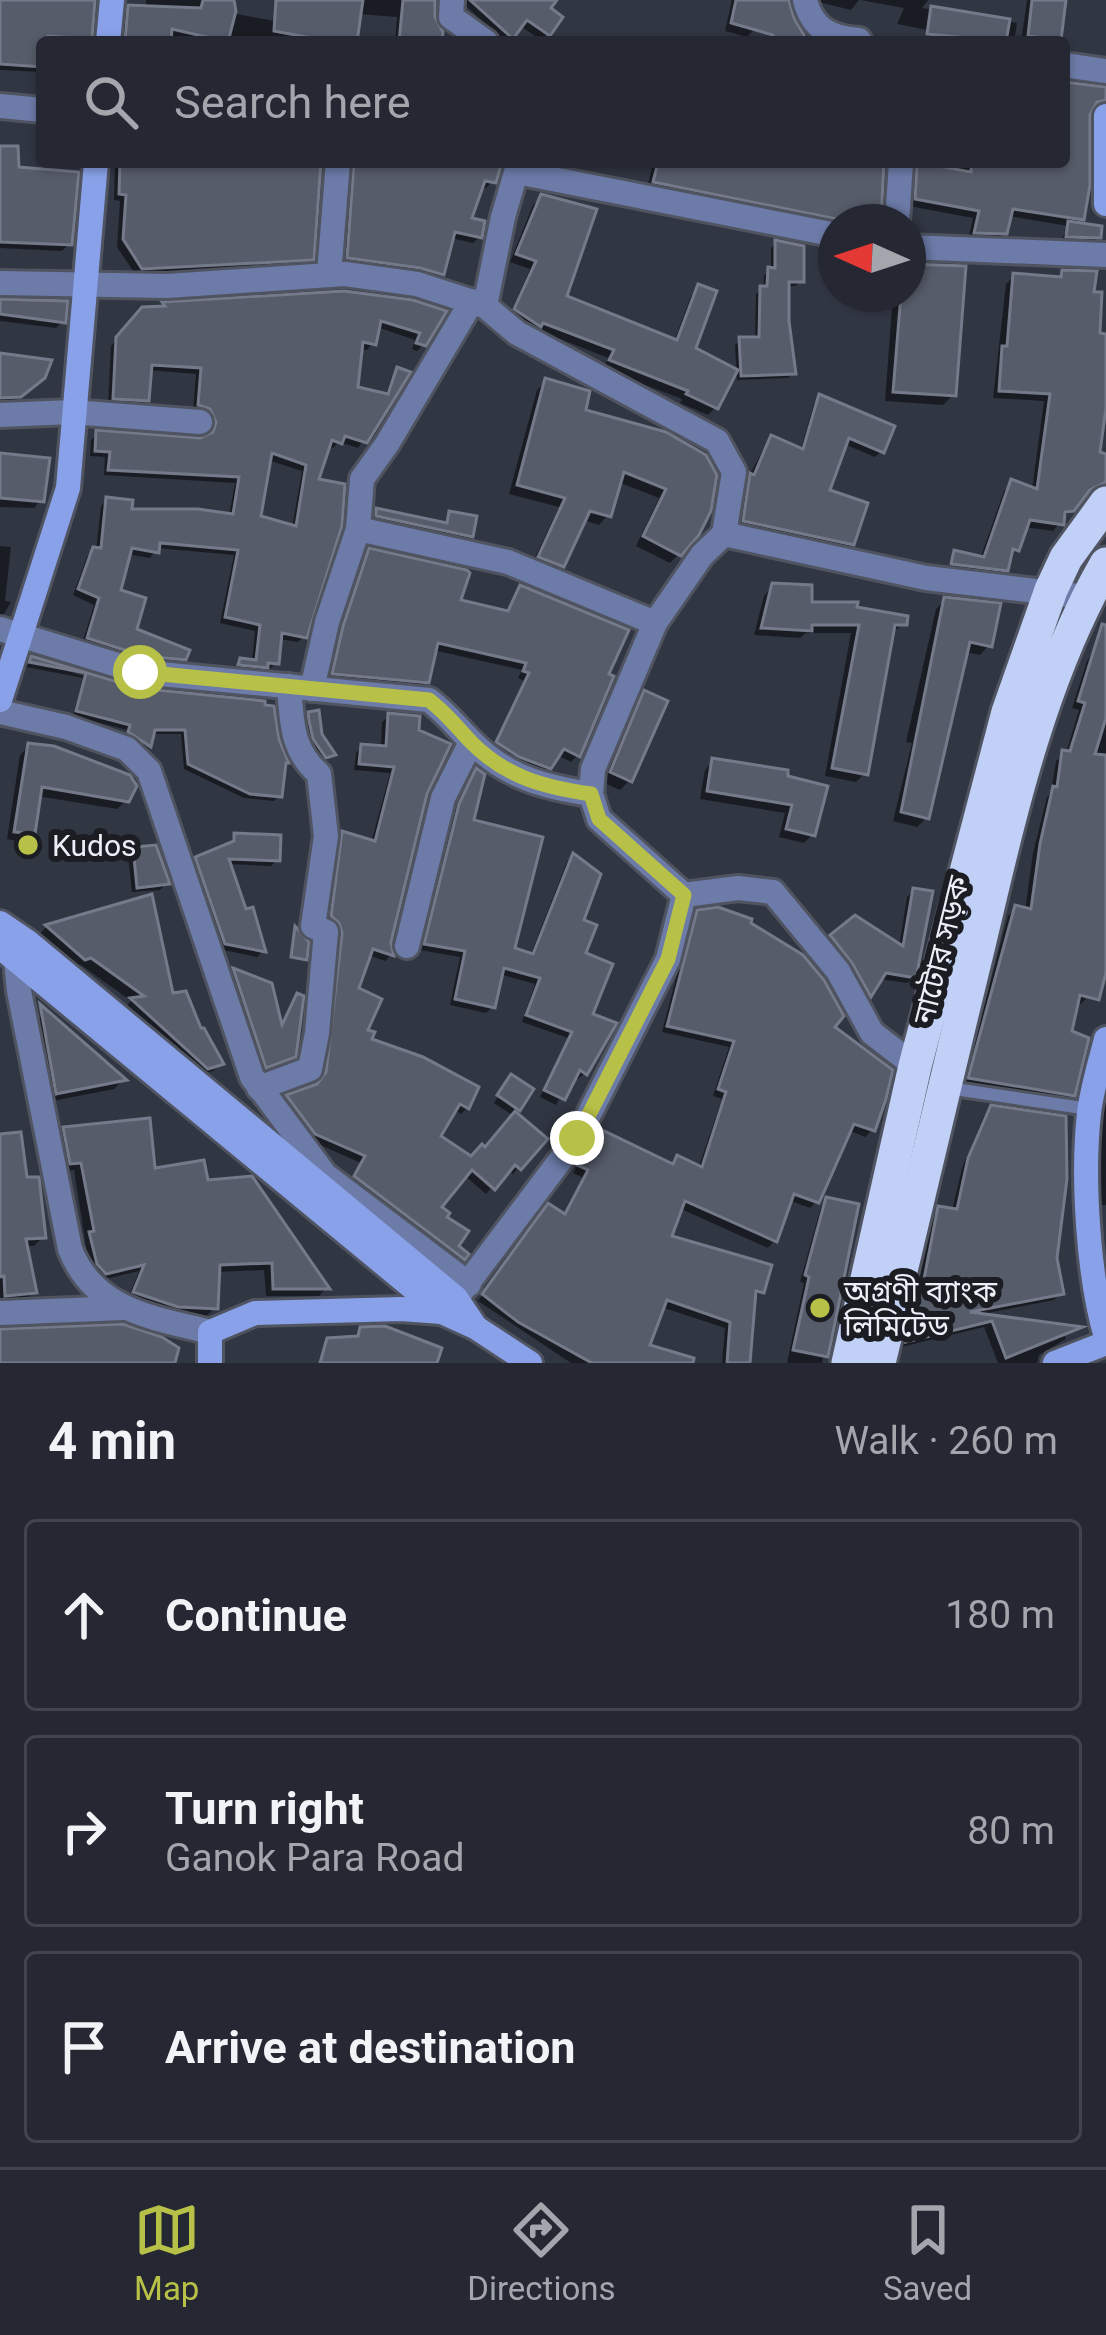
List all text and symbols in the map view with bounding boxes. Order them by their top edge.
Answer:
search box [36,36,1070,168]
icon: search [78,69,144,135]
text: Search here [174,76,411,129]
north arrow [818,204,926,312]
route start [113,645,167,699]
place label: Kudos [52,828,137,863]
marker: Kudos [15,832,41,858]
street label: নাটোর সড়ক [906,872,976,1028]
route end [550,1111,604,1165]
place label: অগ্রণী ব্যাংক লিমিটেড [843,1274,998,1343]
marker: অগ্রণী ব্যাংক লিমিটেড [807,1295,833,1321]
text: 4 min [48,1412,176,1471]
text: Walk · 260 m [834,1418,1058,1464]
icon: ahead [51,1582,117,1648]
text: Continue [165,1589,347,1642]
text: 180 m [945,1592,1055,1638]
text: Turn right [165,1782,364,1835]
icon: right [51,1798,117,1864]
text: 80 m [967,1808,1055,1854]
text: Ganok Para Road [165,1835,464,1881]
icon: arrive [51,2014,117,2080]
text: Arrive at destination [165,2021,576,2074]
tab: Map [134,2197,200,2308]
tab: Directions [467,2197,616,2308]
tab: Saved [883,2197,972,2308]

